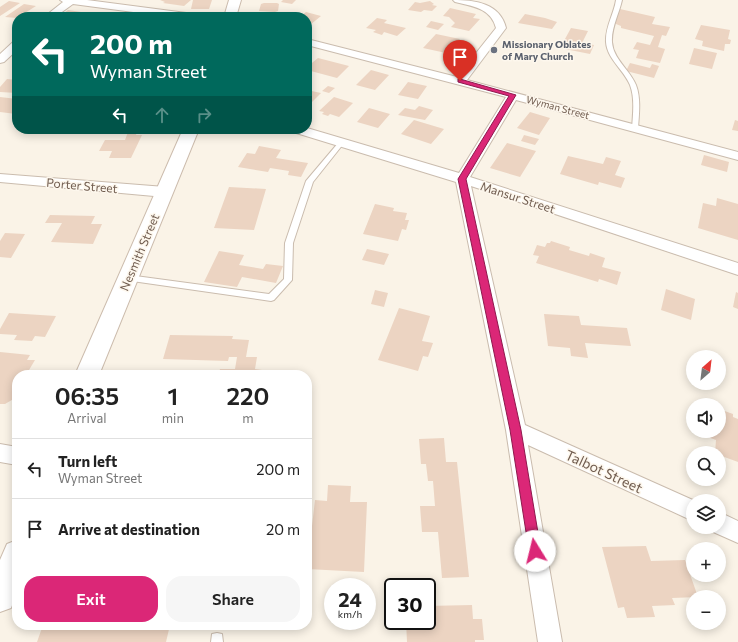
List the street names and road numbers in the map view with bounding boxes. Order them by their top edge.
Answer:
street label: Wyman Street [525,93,591,121]
street label: Porter Street [46,175,118,195]
street label: Mansur Street [479,178,557,216]
street label: Nesmith Street [116,211,162,293]
street label: Talbot Street [563,446,646,496]

